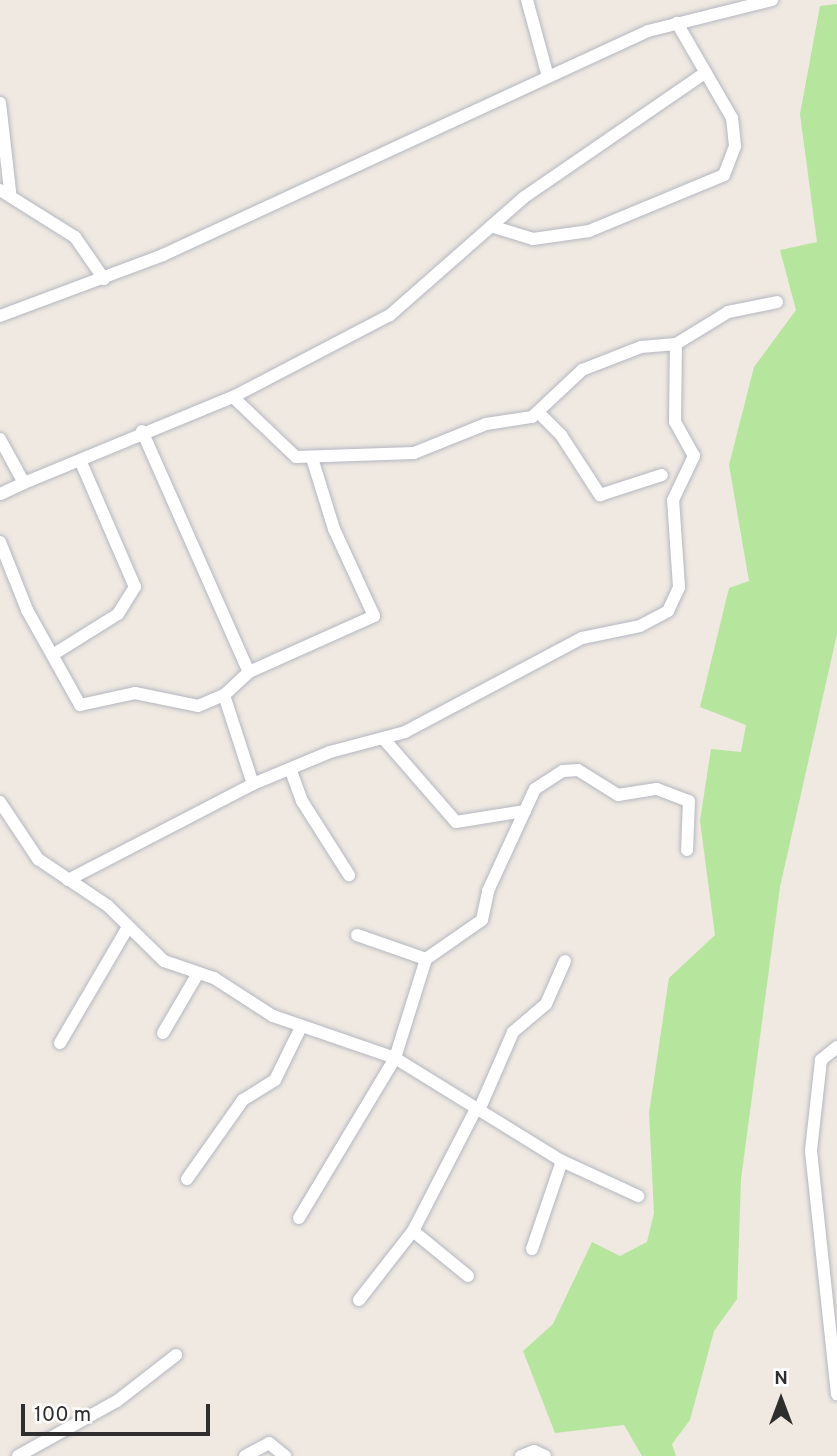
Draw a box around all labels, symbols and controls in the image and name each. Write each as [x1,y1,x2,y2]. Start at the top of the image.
north arrow [746,1365,816,1435]
text: N [774,1367,788,1391]
scale bar [24,1390,214,1434]
text: 100 m [34,1402,91,1429]

